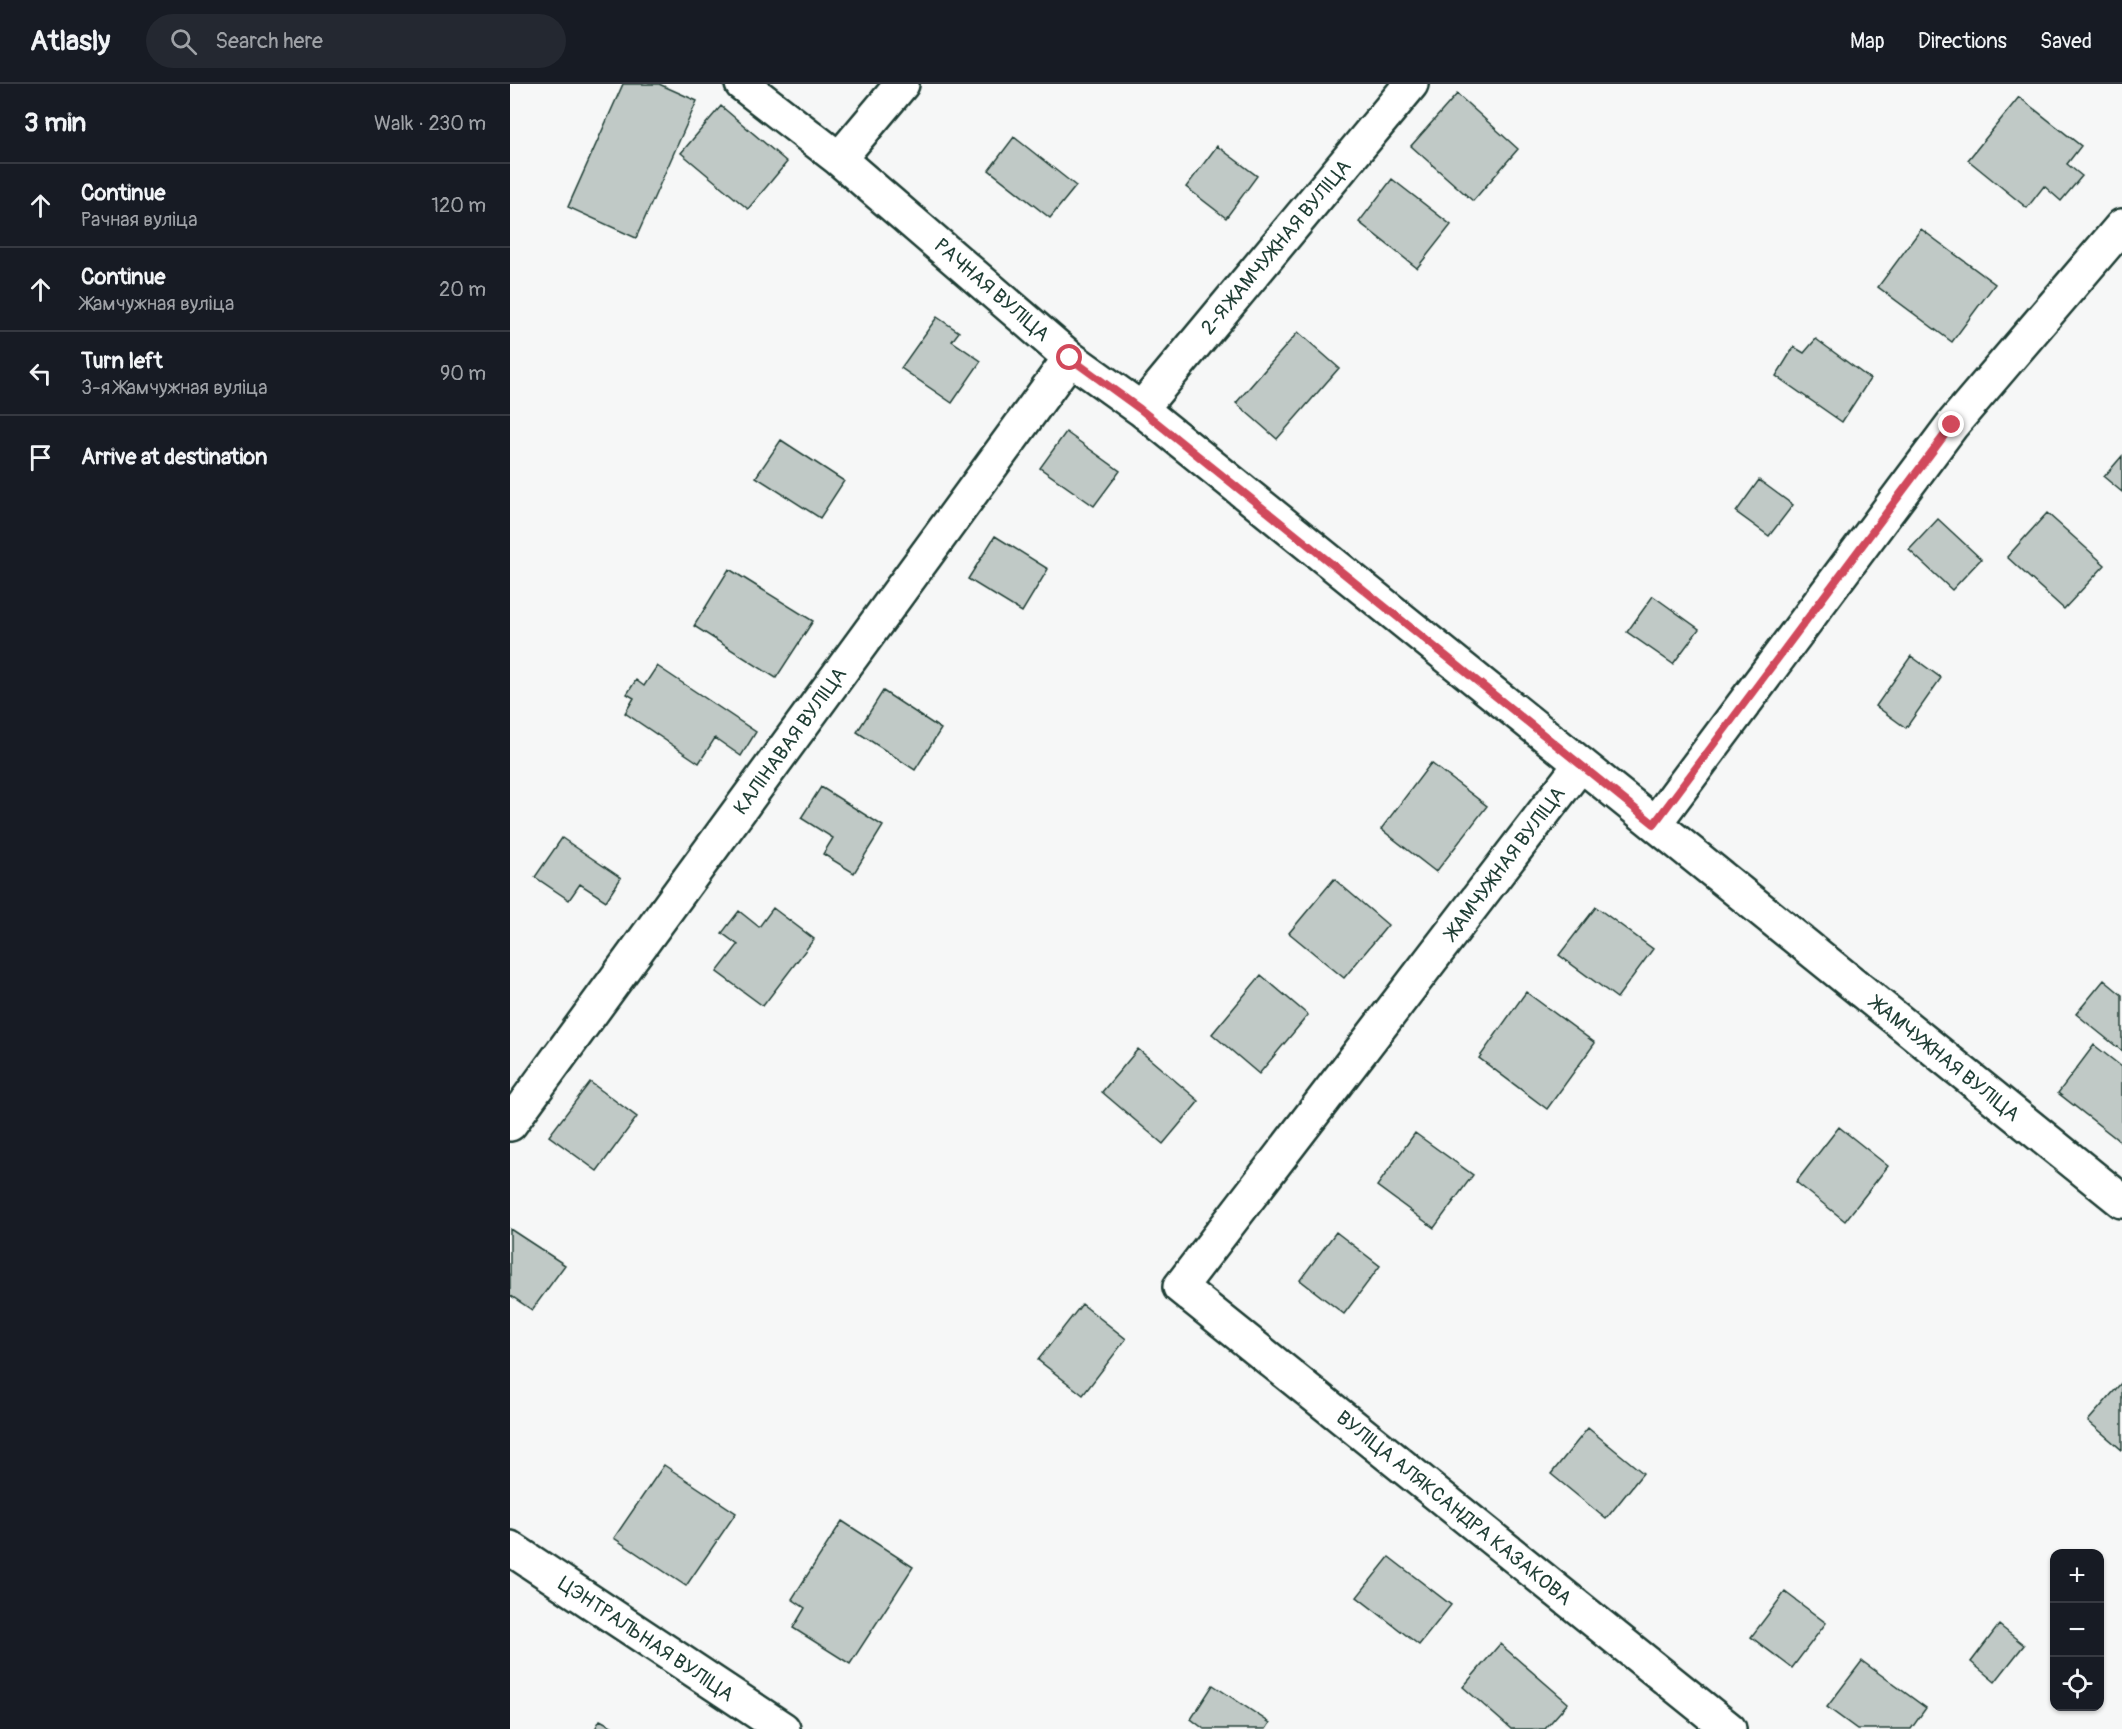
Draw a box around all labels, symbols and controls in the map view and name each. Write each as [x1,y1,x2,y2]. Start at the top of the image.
search box [146,14,566,68]
text: Atlasly [30,24,110,59]
icon: search [167,25,200,58]
text: Search here [215,27,323,55]
text: Map [1850,28,1885,55]
text: Directions [1918,28,2007,55]
text: Saved [2040,28,2092,55]
text: 3 min [24,107,86,139]
text: Walk · 230 m [374,111,486,136]
street label: 2-Я ЖАМЧУЖНАЯ ВУЛІЦА [1195,154,1357,340]
text: Continue [81,179,165,207]
icon: ahead [24,189,57,222]
text: 120 m [431,193,486,218]
text: Рачная вуліца [81,207,198,232]
street label: РАЧНАЯ ВУЛІЦА [929,233,1055,347]
text: Continue [81,263,165,291]
icon: ahead [24,273,57,306]
text: 20 m [439,277,486,302]
text: Жамчужная вуліца [81,291,234,316]
route start [1056,344,1082,370]
text: Turn left [81,347,163,375]
icon: left [24,357,57,390]
text: 90 m [440,361,486,386]
text: 3-я Жамчужная вуліца [81,375,268,400]
route end [1938,411,1964,437]
icon: arrive [24,441,57,474]
text: Arrive at destination [81,443,267,471]
street label: КАЛІНАВАЯ ВУЛІЦА [728,662,852,820]
street label: ЖАМЧУЖНАЯ ВУЛІЦА [1438,782,1571,947]
street label: ЖАМЧУЖНАЯ ВУЛІЦА [1863,989,2025,1127]
street label: ВУЛІЦА АЛЯКСАНДРА КАЗАКОВА [1331,1405,1577,1611]
map controls [2050,1549,2104,1711]
button: + [2050,1549,2104,1603]
street label: ЦЭНТРАЛЬНАЯ ВУЛІЦА [553,1571,739,1707]
button: − [2050,1603,2104,1657]
button: locate [2050,1657,2104,1711]

